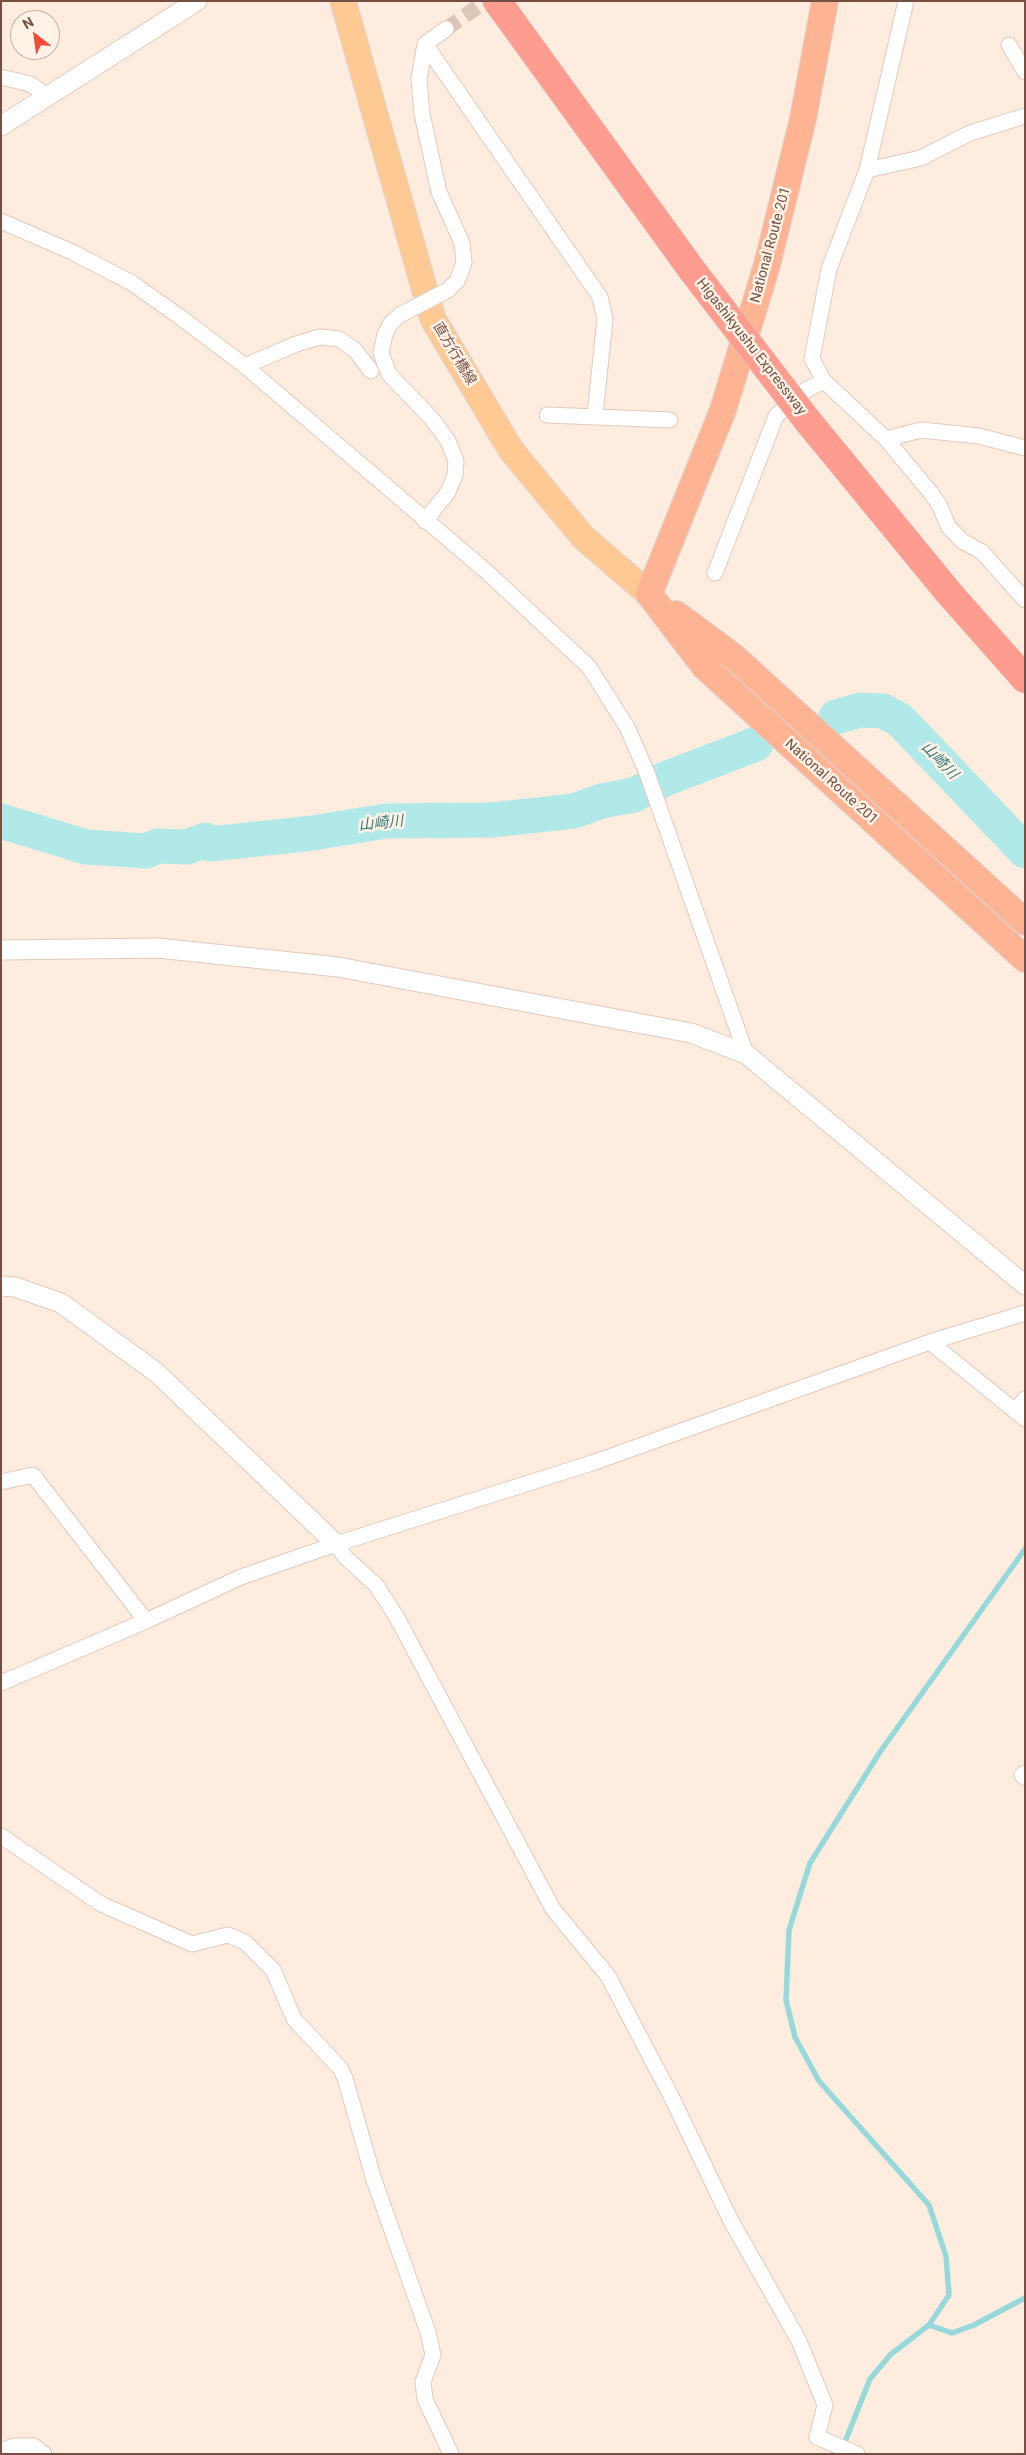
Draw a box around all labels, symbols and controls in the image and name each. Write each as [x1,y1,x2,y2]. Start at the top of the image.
north arrow [10,10,60,60]
text: N [20,13,36,32]
street label: National Route 201 [747,185,795,305]
street label: Higashikyushu Expressway [692,275,810,419]
street label: 直方行橋線 [429,320,479,388]
street label: National Route 201 [781,736,881,828]
water label: 山崎川 [917,739,961,783]
water label: 山崎川 [358,813,404,835]

